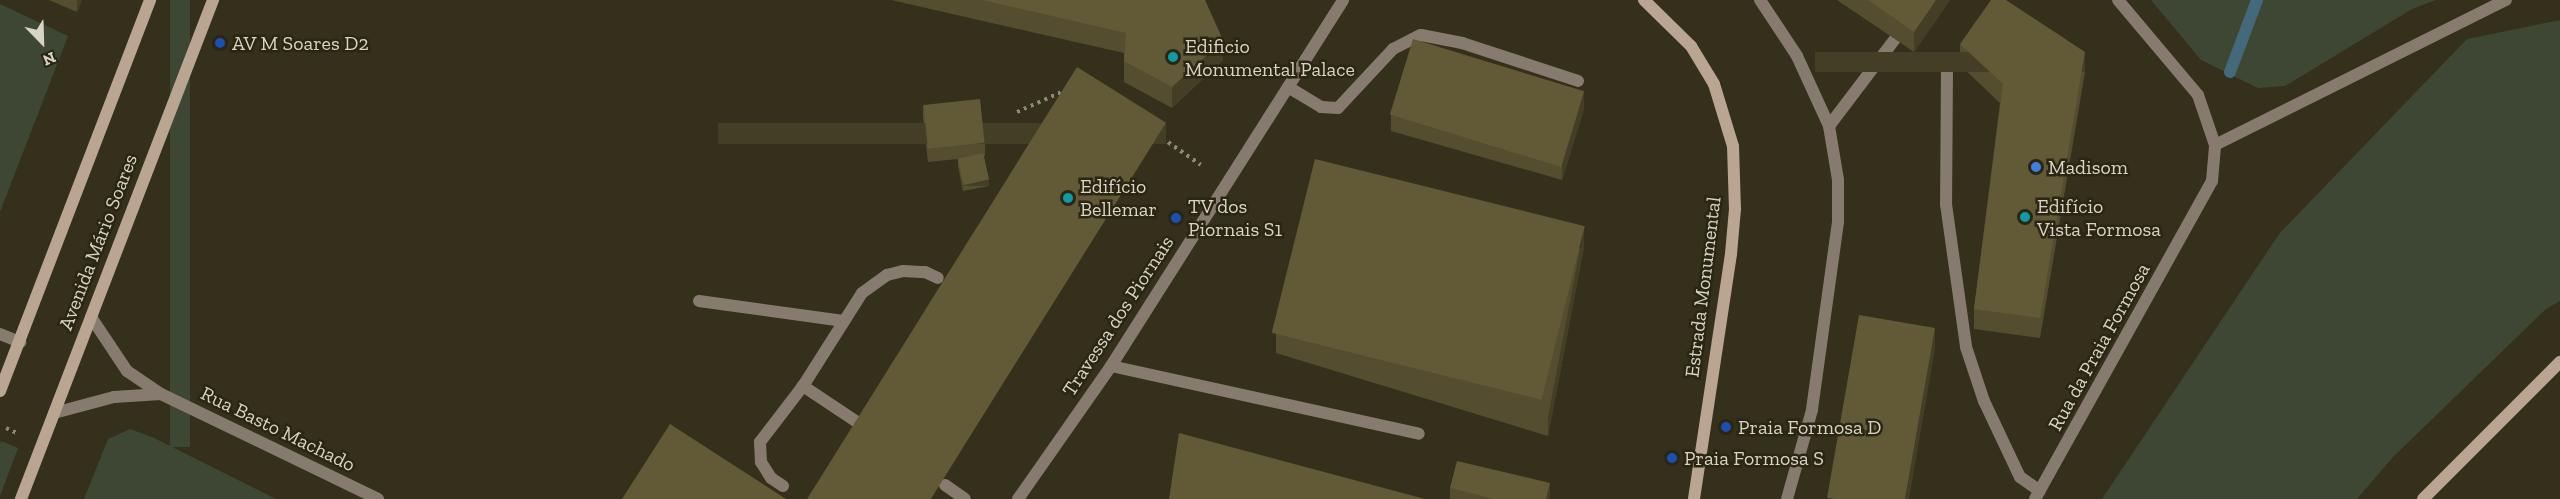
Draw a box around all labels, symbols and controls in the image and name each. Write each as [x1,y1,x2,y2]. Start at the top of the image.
north arrow [12,12,72,72]
place label: AV M Soares D2 [232,31,369,55]
place label: Edificio Monumental Palace [1185,34,1355,81]
marker: AV M Soares D2 [213,36,227,50]
text: N [40,48,59,70]
marker: Edificio Monumental Palace [1166,50,1180,64]
street label: Avenida Mário Soares [53,151,143,333]
place label: Madisom [2048,155,2128,179]
marker: Madisom [2029,160,2043,174]
place label: Edifício Bellemar [1080,174,1157,221]
marker: Edifício Bellemar [1061,191,1075,205]
place label: Edifício Vista Formosa [2037,194,2161,241]
place label: TV dos Piornais S1 [1188,195,1282,242]
street label: Estrada Monumental [1680,195,1726,379]
marker: Edifício Vista Formosa [2018,210,2032,224]
marker: TV dos Piornais S1 [1169,211,1183,225]
street label: Travessa dos Piornais [1057,231,1179,401]
street label: Rua da Praia Formosa [2043,259,2155,435]
street label: Rua Basto Machado [197,381,359,477]
place label: Praia Formosa D [1738,415,1881,439]
marker: Praia Formosa D [1719,420,1733,434]
place label: Praia Formosa S [1684,446,1824,470]
marker: Praia Formosa S [1665,451,1679,465]

